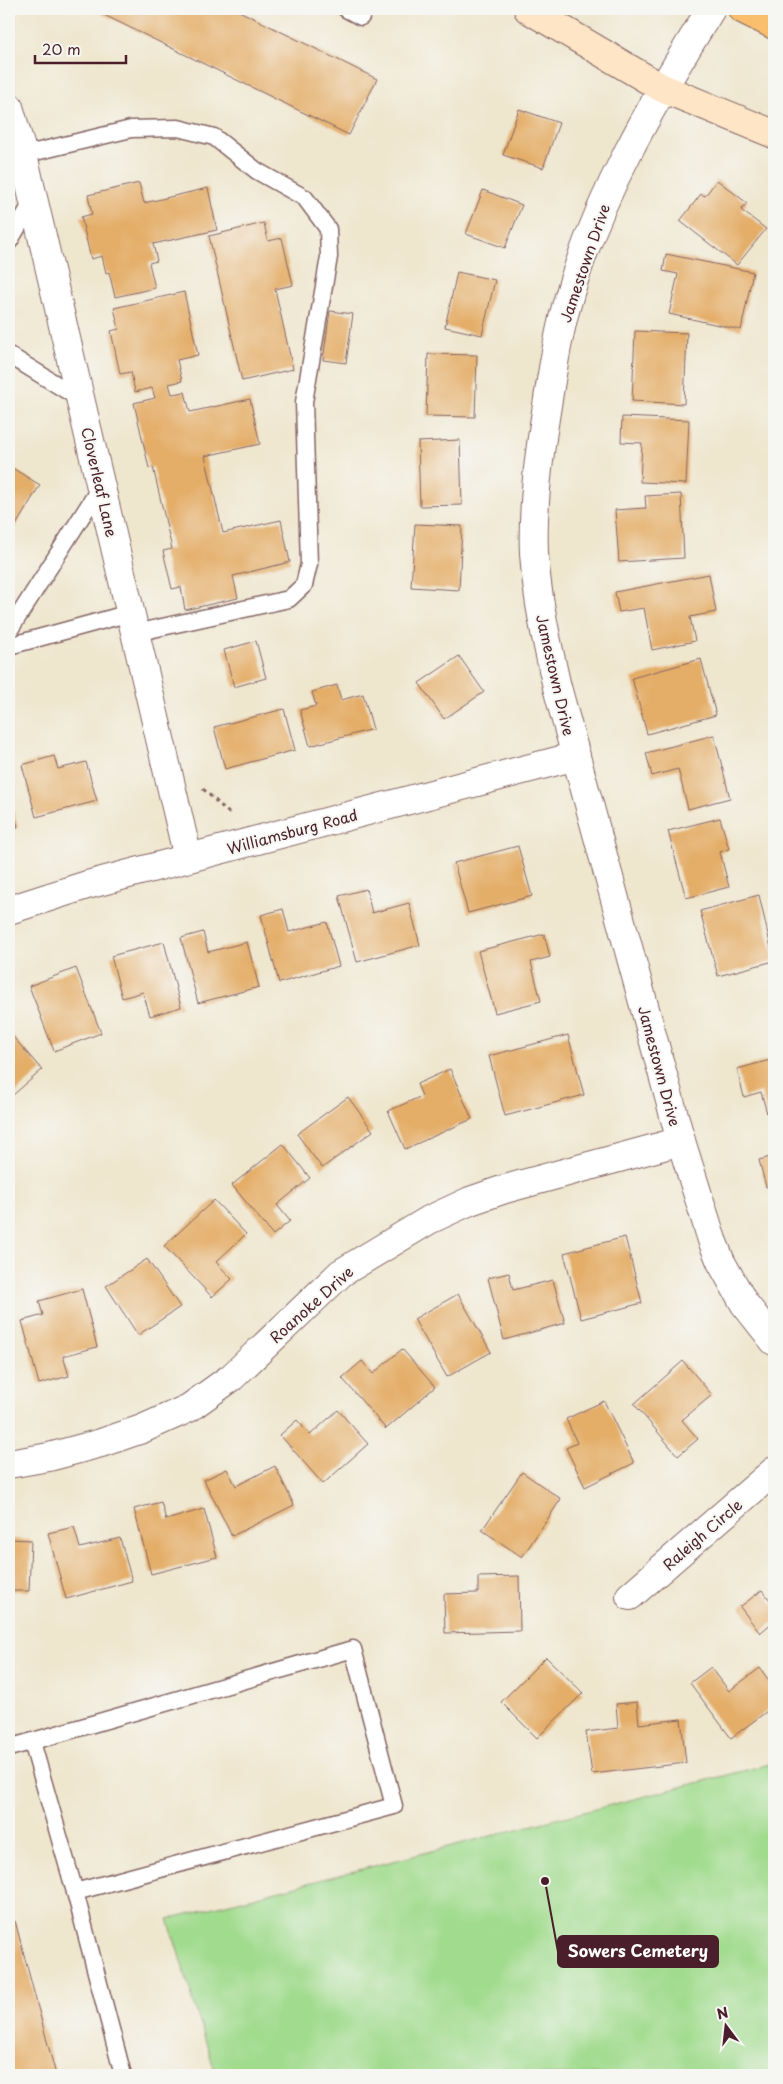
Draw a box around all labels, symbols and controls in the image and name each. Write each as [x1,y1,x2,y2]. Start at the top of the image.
scale bar [35,32,126,64]
text: 20 m [42,37,81,60]
street label: Jamestown Drive [553,201,615,325]
street label: Cloverleaf Lane [76,425,124,539]
street label: Jamestown Drive [531,612,581,738]
street label: Williamsburg Road [224,802,360,860]
street label: Jamestown Drive [633,1003,687,1129]
street label: Roanoke Drive [264,1260,358,1348]
street label: Raleigh Circle [657,1493,747,1575]
callout: Sowers Cemetery [558,1936,718,1967]
text: Sowers Cemetery [568,1938,708,1962]
text: N [714,2001,731,2025]
north arrow [700,2002,750,2052]

